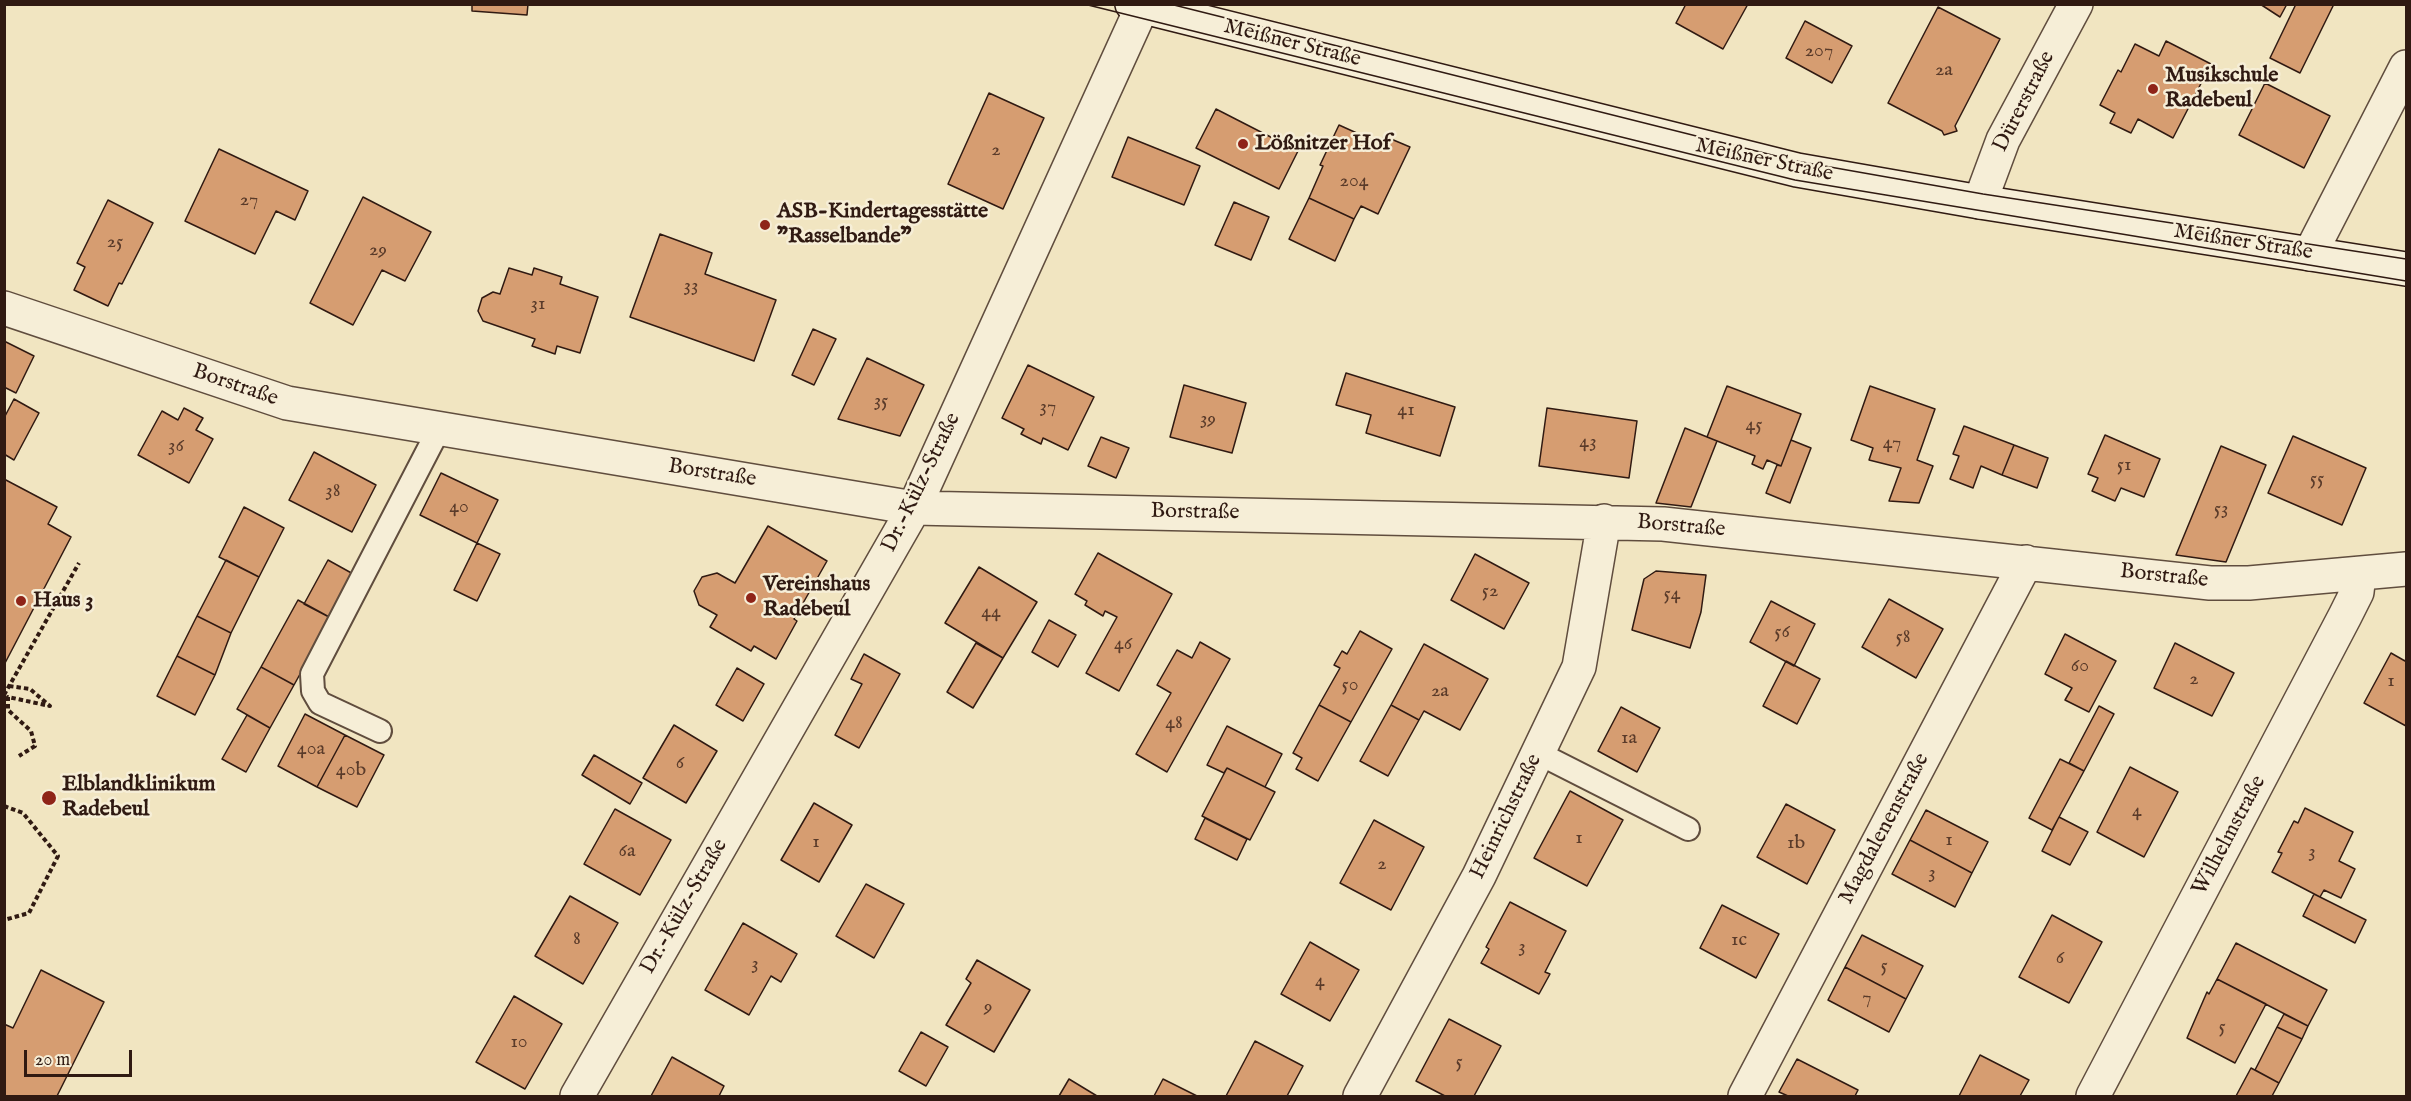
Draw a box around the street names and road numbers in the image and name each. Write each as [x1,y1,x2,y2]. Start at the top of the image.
street label: Meißner Straße [1221,14,1363,74]
street label: Dürerstraße [1988,47,2062,157]
street label: Meißner Straße [1693,133,1835,189]
street label: Meißner Straße [2172,219,2314,267]
street label: Borstraße [189,359,281,413]
street label: Dr.-Külz-Straße [877,409,967,557]
street label: Borstraße [666,454,758,494]
street label: Borstraße [1150,499,1240,527]
street label: Borstraße [1636,510,1726,544]
street label: Borstraße [2118,559,2210,595]
street label: Magdalenenstraße [1834,749,1936,909]
street label: Heinrichstraße [1465,750,1549,884]
street label: Wilhelmstraße [2187,772,2273,900]
street label: Dr.-Külz-Straße [636,835,734,979]

